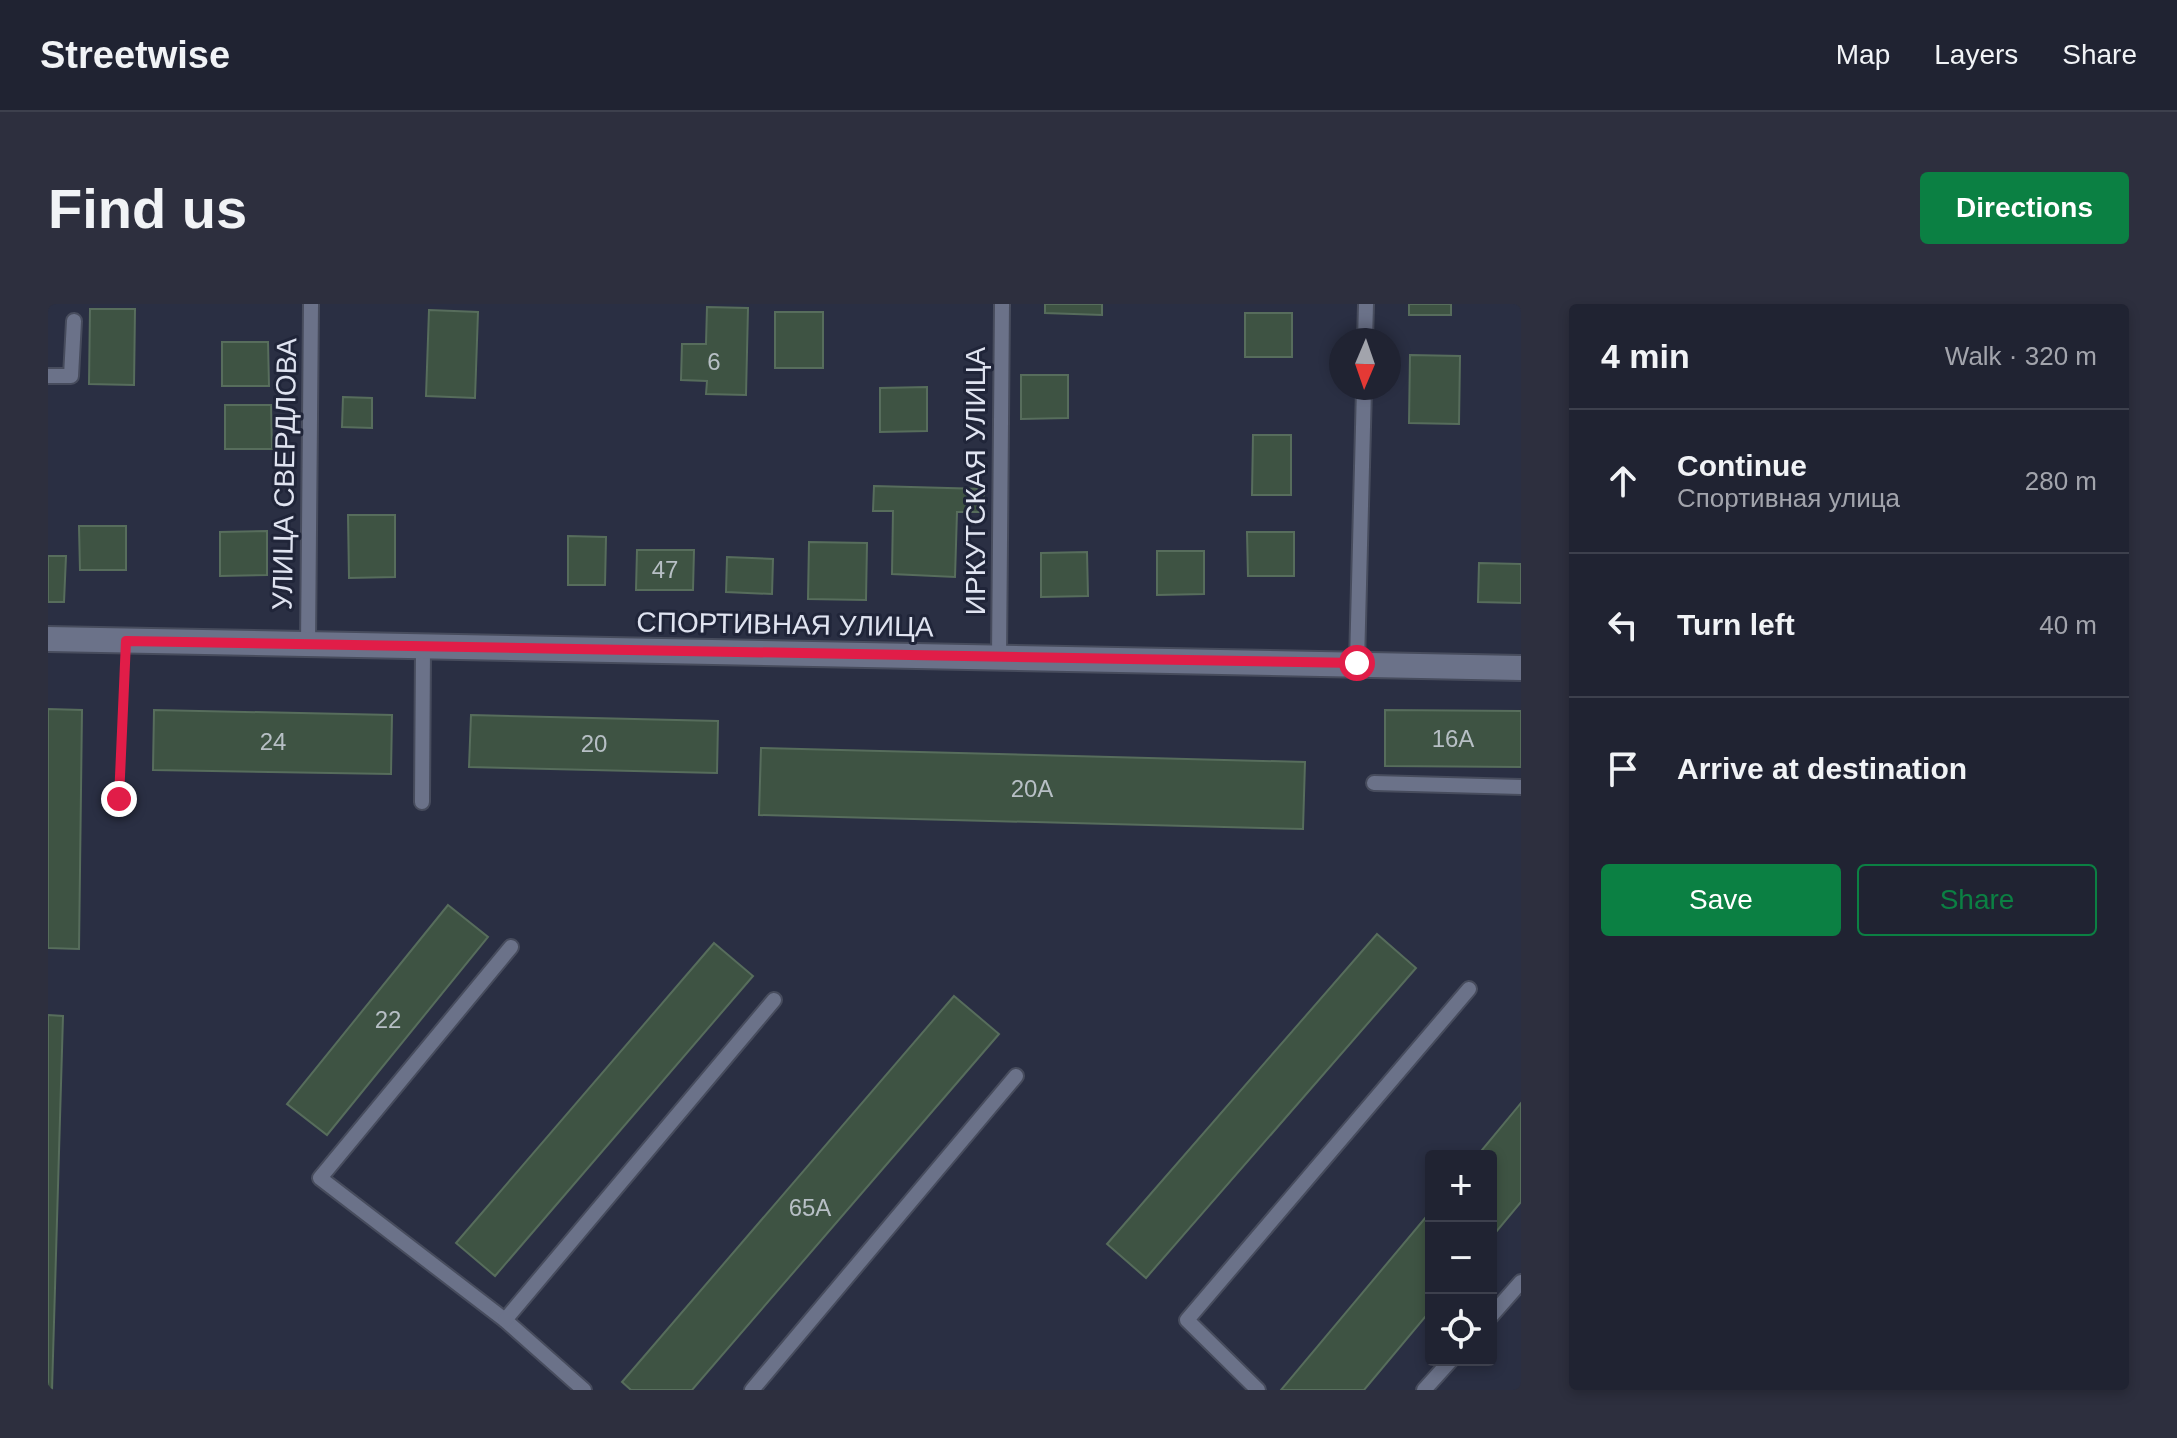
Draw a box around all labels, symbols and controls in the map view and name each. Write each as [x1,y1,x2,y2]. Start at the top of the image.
text: Streetwise [40,34,230,76]
text: Map [1836,39,1890,70]
text: Layers [1934,39,2018,70]
text: Share [2062,39,2137,70]
button: Directions [1920,172,2129,244]
text: Find us [48,177,247,240]
north arrow [1329,328,1401,400]
street label: УЛИЦА СВЕРДЛОВА [267,337,302,610]
text: 4 min [1601,337,1690,375]
text: Walk · 320 m [1945,341,2097,371]
street label: ИРКУТСКАЯ УЛИЦА [960,347,991,615]
house number: 6 [707,348,721,375]
text: Continue [1677,449,1807,482]
icon: ahead [1601,459,1645,503]
text: 280 m [2025,466,2097,496]
text: Спортивная улица [1677,483,1900,513]
house number: 47 [652,556,678,583]
icon: left [1601,603,1645,647]
street label: СПОРТИВНАЯ УЛИЦА [636,606,934,643]
text: Turn left [1677,608,1795,641]
text: 40 m [2039,610,2097,640]
route start [1339,645,1375,681]
house number: 16А [1432,725,1474,752]
house number: 24 [260,728,286,755]
house number: 20 [581,730,607,757]
icon: arrive [1601,747,1645,791]
text: Arrive at destination [1677,752,1967,785]
house number: 20А [1011,775,1053,802]
route end [101,781,137,817]
button: Save [1601,864,1841,936]
button: Share [1857,864,2097,936]
house number: 22 [375,1006,401,1033]
map controls [1425,1150,1497,1366]
button: + [1425,1150,1497,1222]
house number: 65А [789,1194,831,1221]
button: − [1425,1222,1497,1294]
button: locate [1425,1294,1497,1366]

